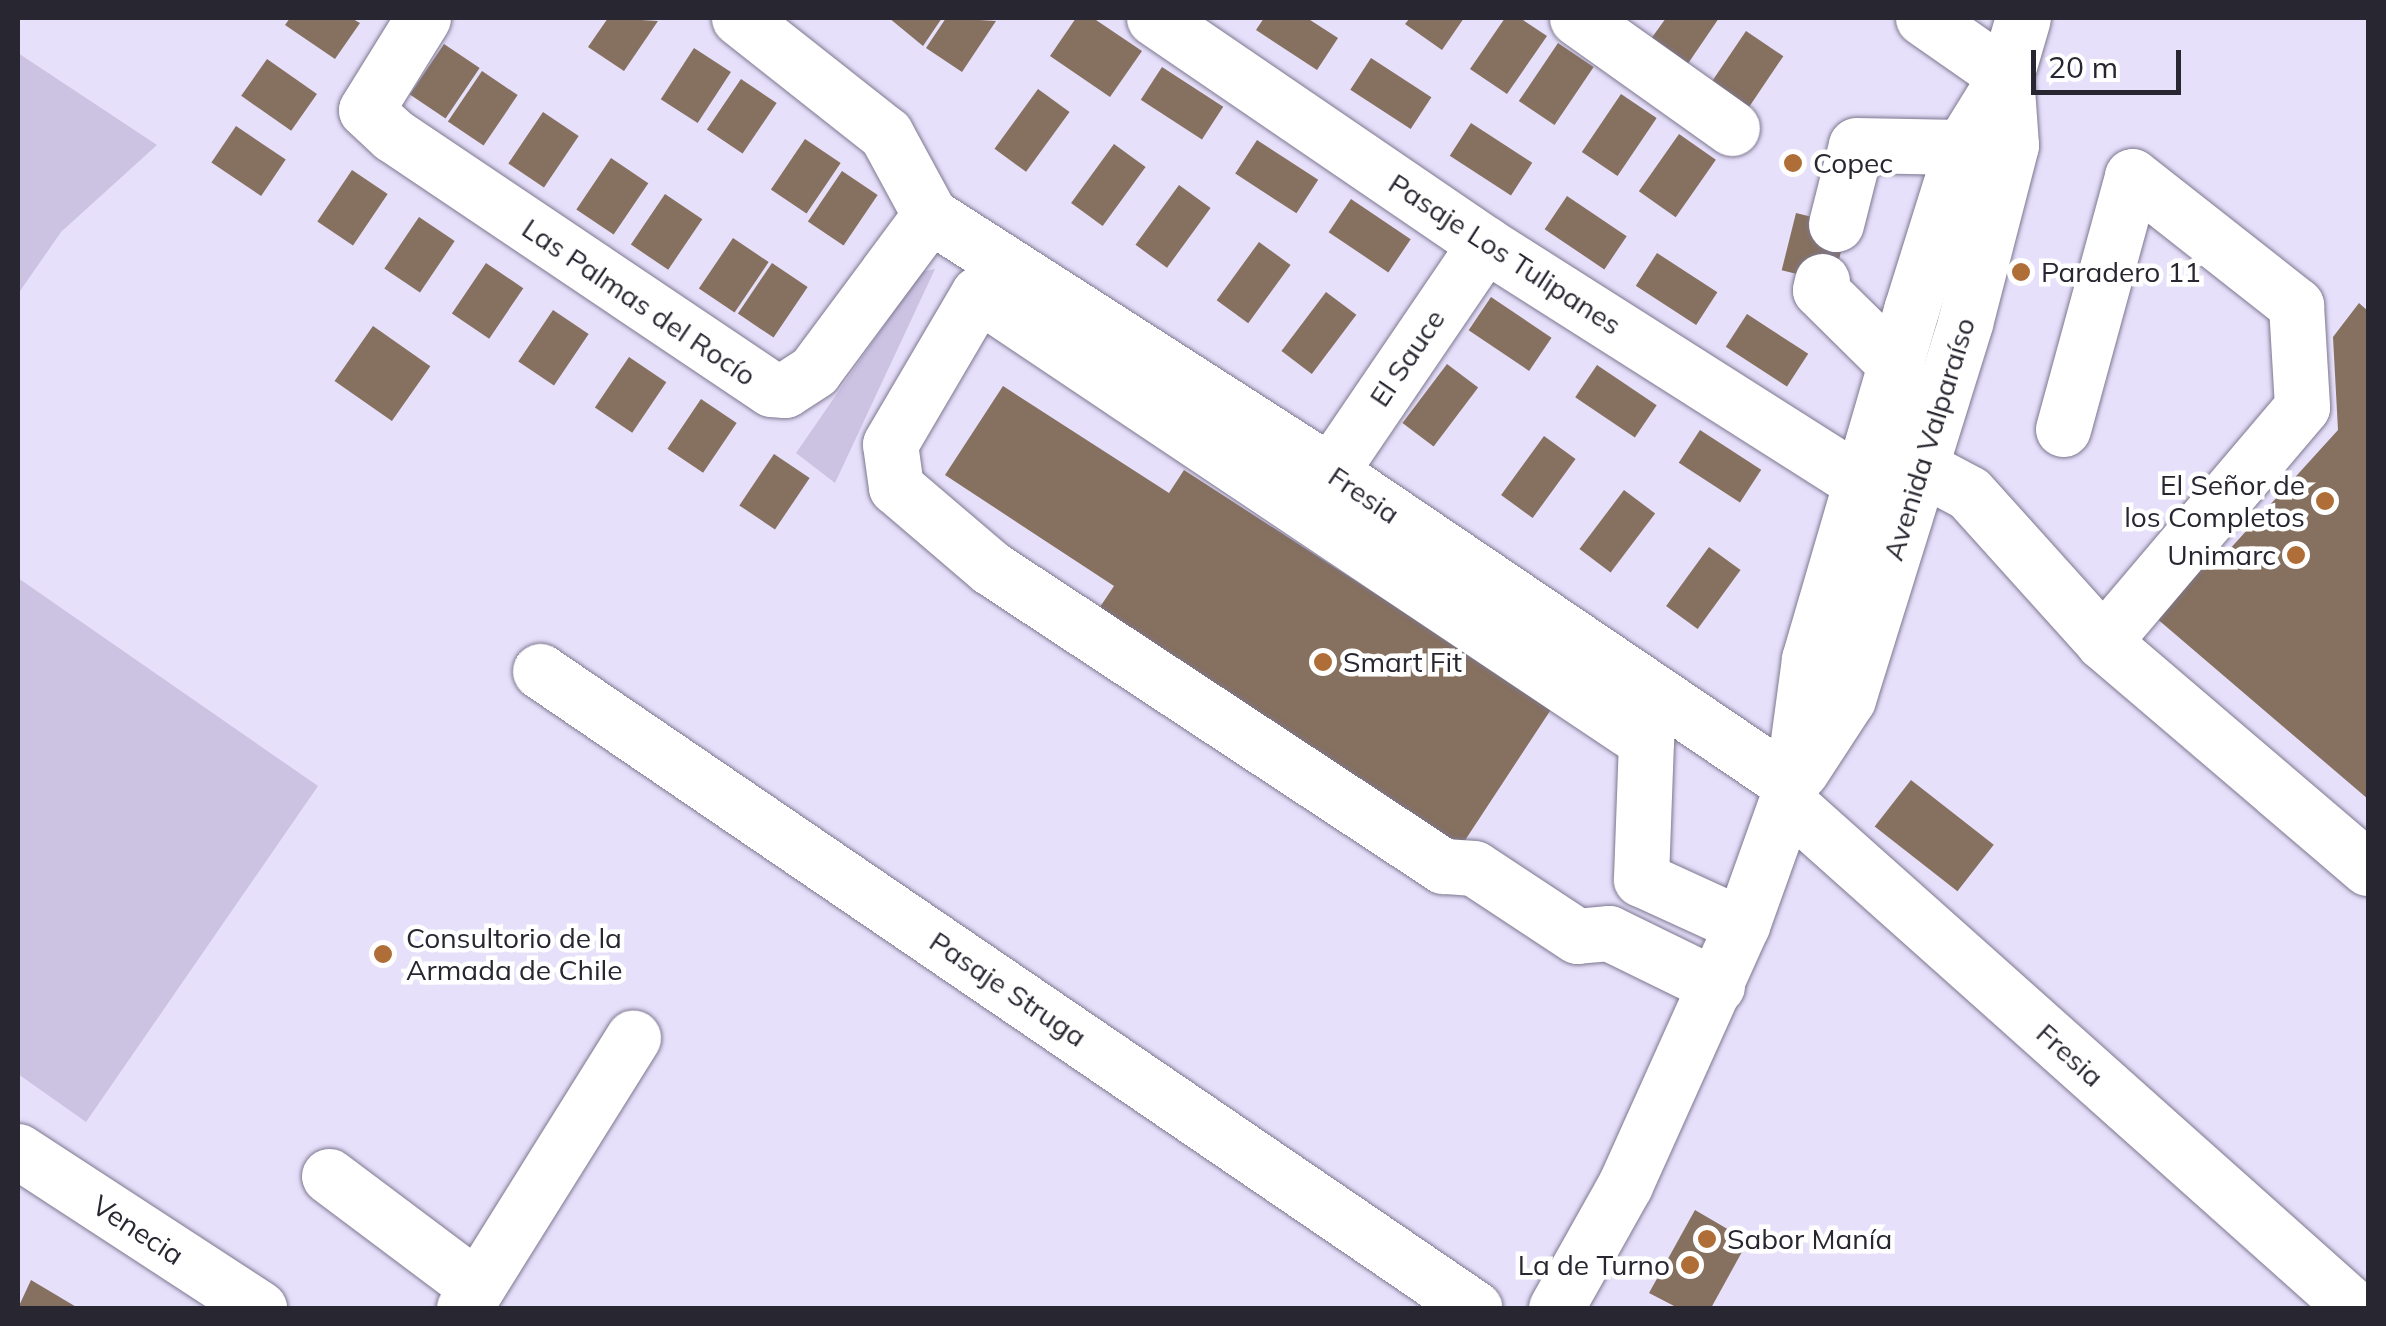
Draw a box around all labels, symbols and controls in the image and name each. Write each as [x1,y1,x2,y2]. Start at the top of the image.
scale bar [2036,30,2186,92]
text: 20 m [2048,48,2118,86]
place label: Copec [1813,146,1893,180]
marker: Copec [1782,152,1804,174]
street label: Pasaje Los Tulipanes [1383,166,1627,342]
street label: Las Palmas del Rocío [516,211,762,393]
place label: Paradero 11 [2041,255,2201,289]
marker: Paradero 11 [2010,261,2032,283]
street label: El Sauce [1362,303,1452,413]
street label: Avenida Valparaíso [1876,314,1982,564]
street label: Fresia [1322,459,1406,531]
place label: El Señor de los Completos [2124,468,2305,534]
marker: El Señor de los Completos [2314,490,2336,512]
place label: Unimarc [2167,538,2276,572]
marker: Unimarc [2285,544,2307,566]
place label: Smart Fit [1343,645,1462,679]
marker: Smart Fit [1312,651,1334,673]
place label: Consultorio de la Armada de Chile [406,921,622,987]
street label: Pasaje Struga [923,924,1093,1054]
marker: Consultorio de la Armada de Chile [370,941,396,967]
street label: Fresia [2030,1016,2110,1094]
street label: Venecia [86,1188,190,1272]
place label: Sabor Manía [1727,1222,1892,1256]
marker: Sabor Manía [1696,1228,1718,1250]
place label: La de Turno [1518,1248,1670,1282]
marker: La de Turno [1679,1254,1701,1276]

